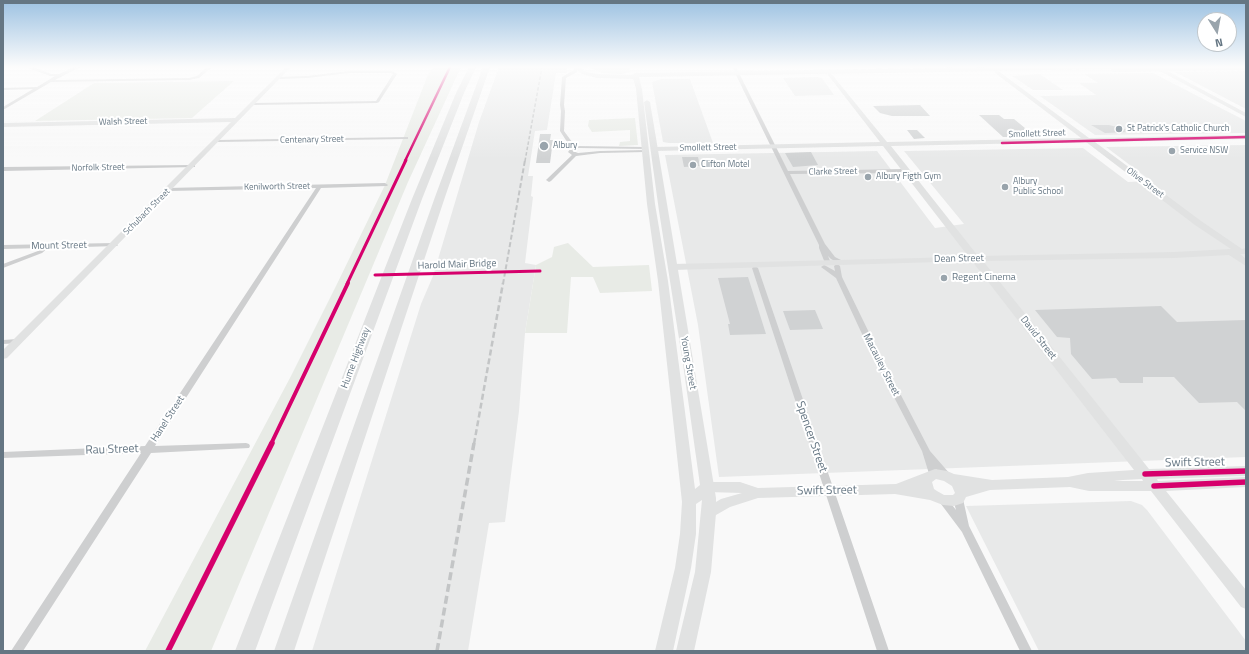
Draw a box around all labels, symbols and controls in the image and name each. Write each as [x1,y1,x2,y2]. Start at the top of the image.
north arrow [1197,12,1237,52]
text: N [1214,34,1224,51]
street label: Walsh Street [99,116,147,128]
marker: St Patrick's Catholic Church [1114,124,1124,134]
place label: St Patrick's Catholic Church [1127,124,1230,134]
street label: Smollett Street [1008,128,1066,140]
street label: Centenary Street [280,134,344,146]
marker: Albury [538,140,550,152]
place label: Albury [553,141,577,151]
street label: Smollett Street [679,142,737,154]
marker: Service NSW [1167,146,1177,156]
place label: Service NSW [1180,146,1228,156]
marker: Clifton Motel [688,160,698,170]
place label: Clifton Motel [701,160,750,170]
street label: Norfolk Street [71,162,125,174]
street label: Olive Street [1124,165,1166,201]
street label: Clarke Street [809,166,857,178]
marker: Albury Figth Gym [863,172,873,182]
place label: Albury Figth Gym [876,172,941,182]
place label: Albury Public School [1013,177,1063,198]
street label: Kenilworth Street [244,181,310,193]
marker: Albury Public School [1000,182,1010,192]
street label: Schubach Street [121,186,173,238]
street label: Mount Street [31,240,87,252]
street label: Dean Street [934,253,984,265]
street label: Harold Mair Bridge [417,258,497,272]
place label: Regent Cinema [952,272,1016,284]
marker: Regent Cinema [939,273,949,283]
street label: David Street [1017,314,1059,362]
street label: Hume Highway [339,326,373,390]
street label: Macauley Street [860,332,902,398]
street label: Young Street [677,335,699,391]
street label: Hanel Street [149,394,187,444]
street label: Spencer Street [792,400,830,474]
street label: Rau Street [85,442,139,458]
street label: Swift Street [1165,455,1225,471]
street label: Swift Street [797,483,857,499]

